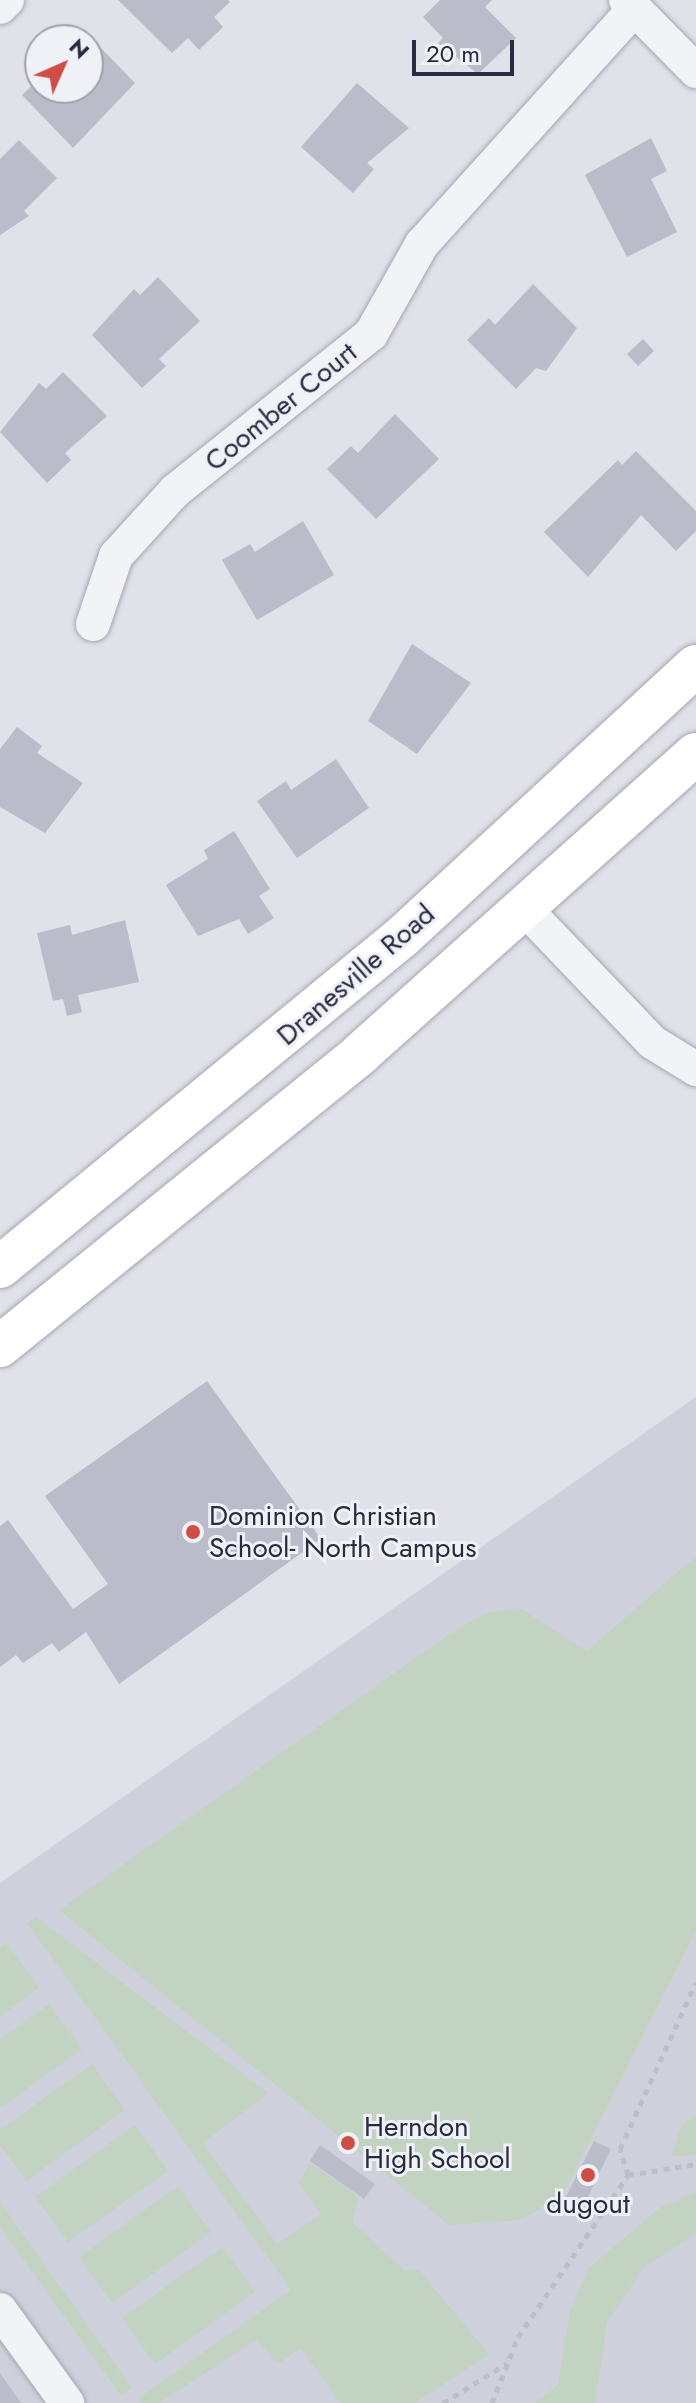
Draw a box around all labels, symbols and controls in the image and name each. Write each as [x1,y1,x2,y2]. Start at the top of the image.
north arrow [24,24,104,104]
scale bar [416,24,518,74]
text: N [62,31,97,66]
text: 20 m [426,36,480,71]
street label: Coomber Court [198,336,364,478]
street label: Dranesville Road [270,897,442,1053]
place label: Dominion Christian School- North Campus [209,1499,477,1565]
marker: Dominion Christian School- North Campus [184,1523,202,1541]
place label: Herndon High School [364,2110,511,2176]
marker: Herndon High School [339,2134,357,2152]
marker: dugout [579,2166,597,2184]
place label: dugout [546,2187,630,2221]

